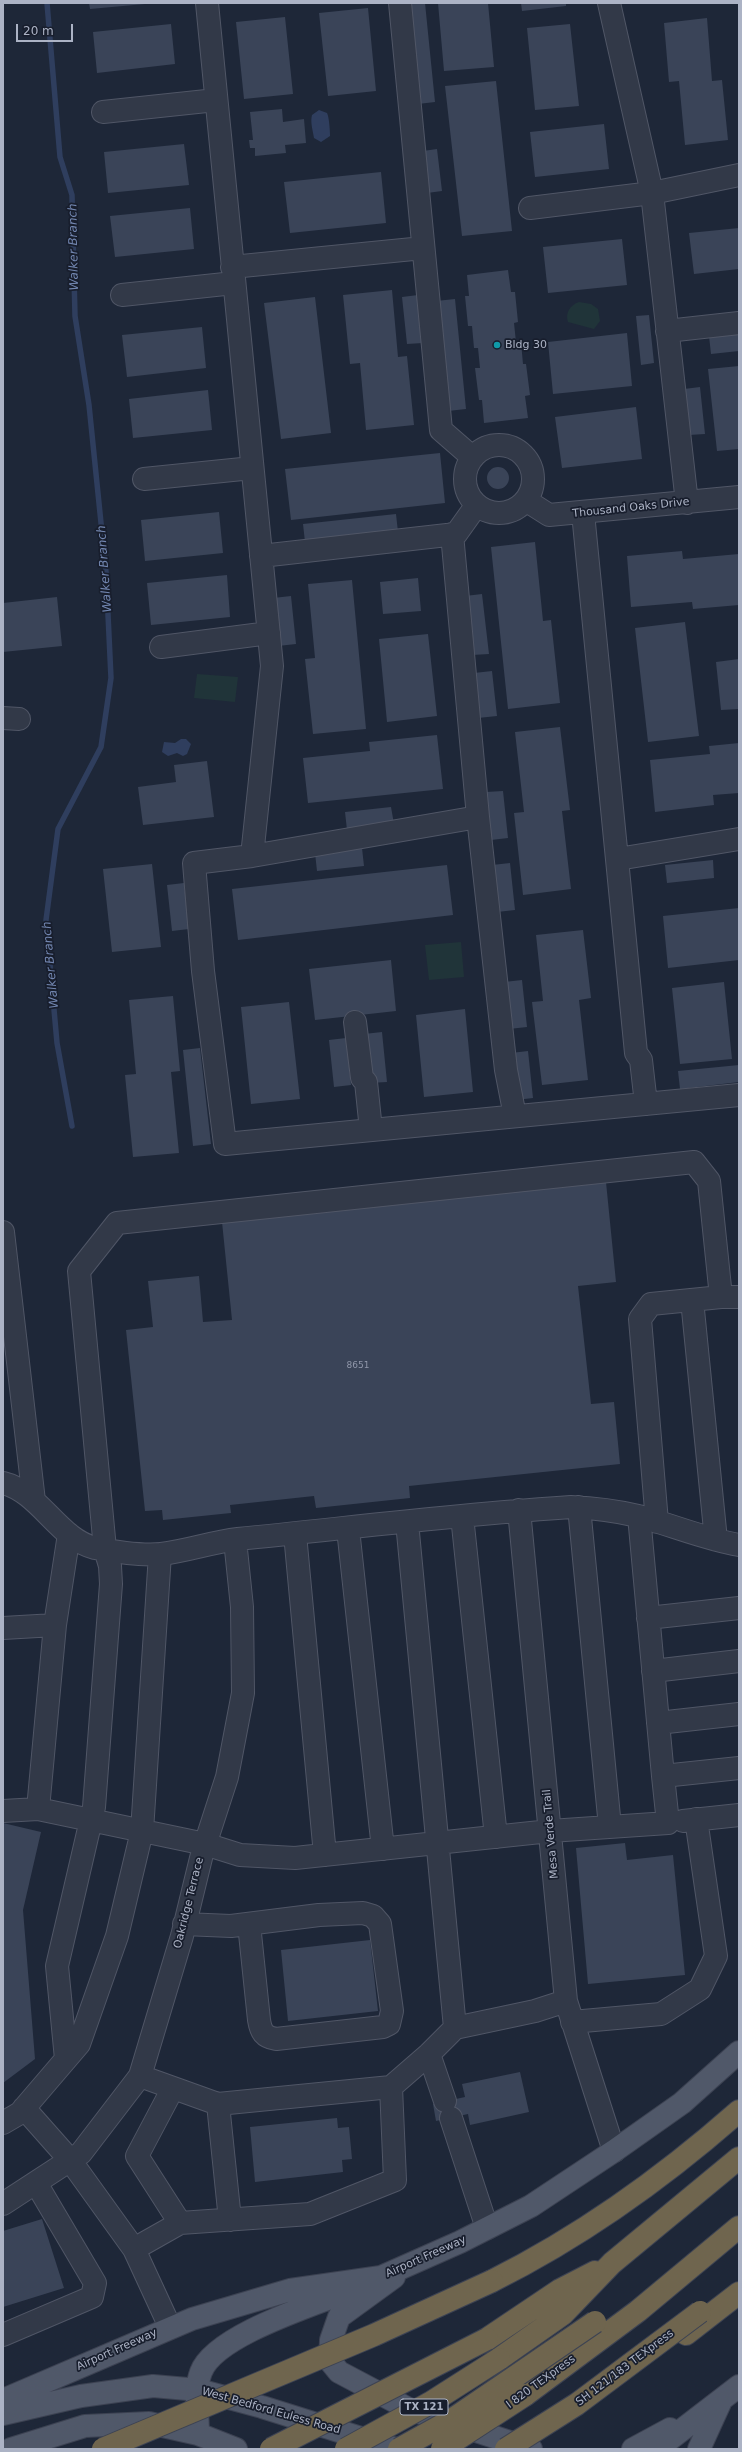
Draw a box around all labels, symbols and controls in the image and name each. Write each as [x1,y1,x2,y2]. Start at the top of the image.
scale bar [18,16,75,42]
text: 20 m [23,24,54,38]
water label: Walker Branch [66,203,82,291]
place label: Bldg 30 [505,338,547,352]
marker: Bldg 30 [492,340,502,350]
street label: Thousand Oaks Drive [572,495,690,521]
water label: Walker Branch [95,525,115,613]
water label: Walker Branch [40,921,62,1009]
house number: 8651 [347,1361,369,1371]
street label: Mesa Verde Trail [541,1789,561,1879]
street label: Oakridge Terrace [171,1856,207,1950]
street label: Airport Freeway [384,2233,468,2281]
street label: Airport Freeway [75,2326,159,2374]
street label: SH 121/183 TEXpress [574,2327,676,2409]
street label: I 820 TEXpress [504,2353,578,2411]
street label: West Bedford Euless Road [200,2385,342,2437]
road number: TX 121 [400,2399,448,2415]

